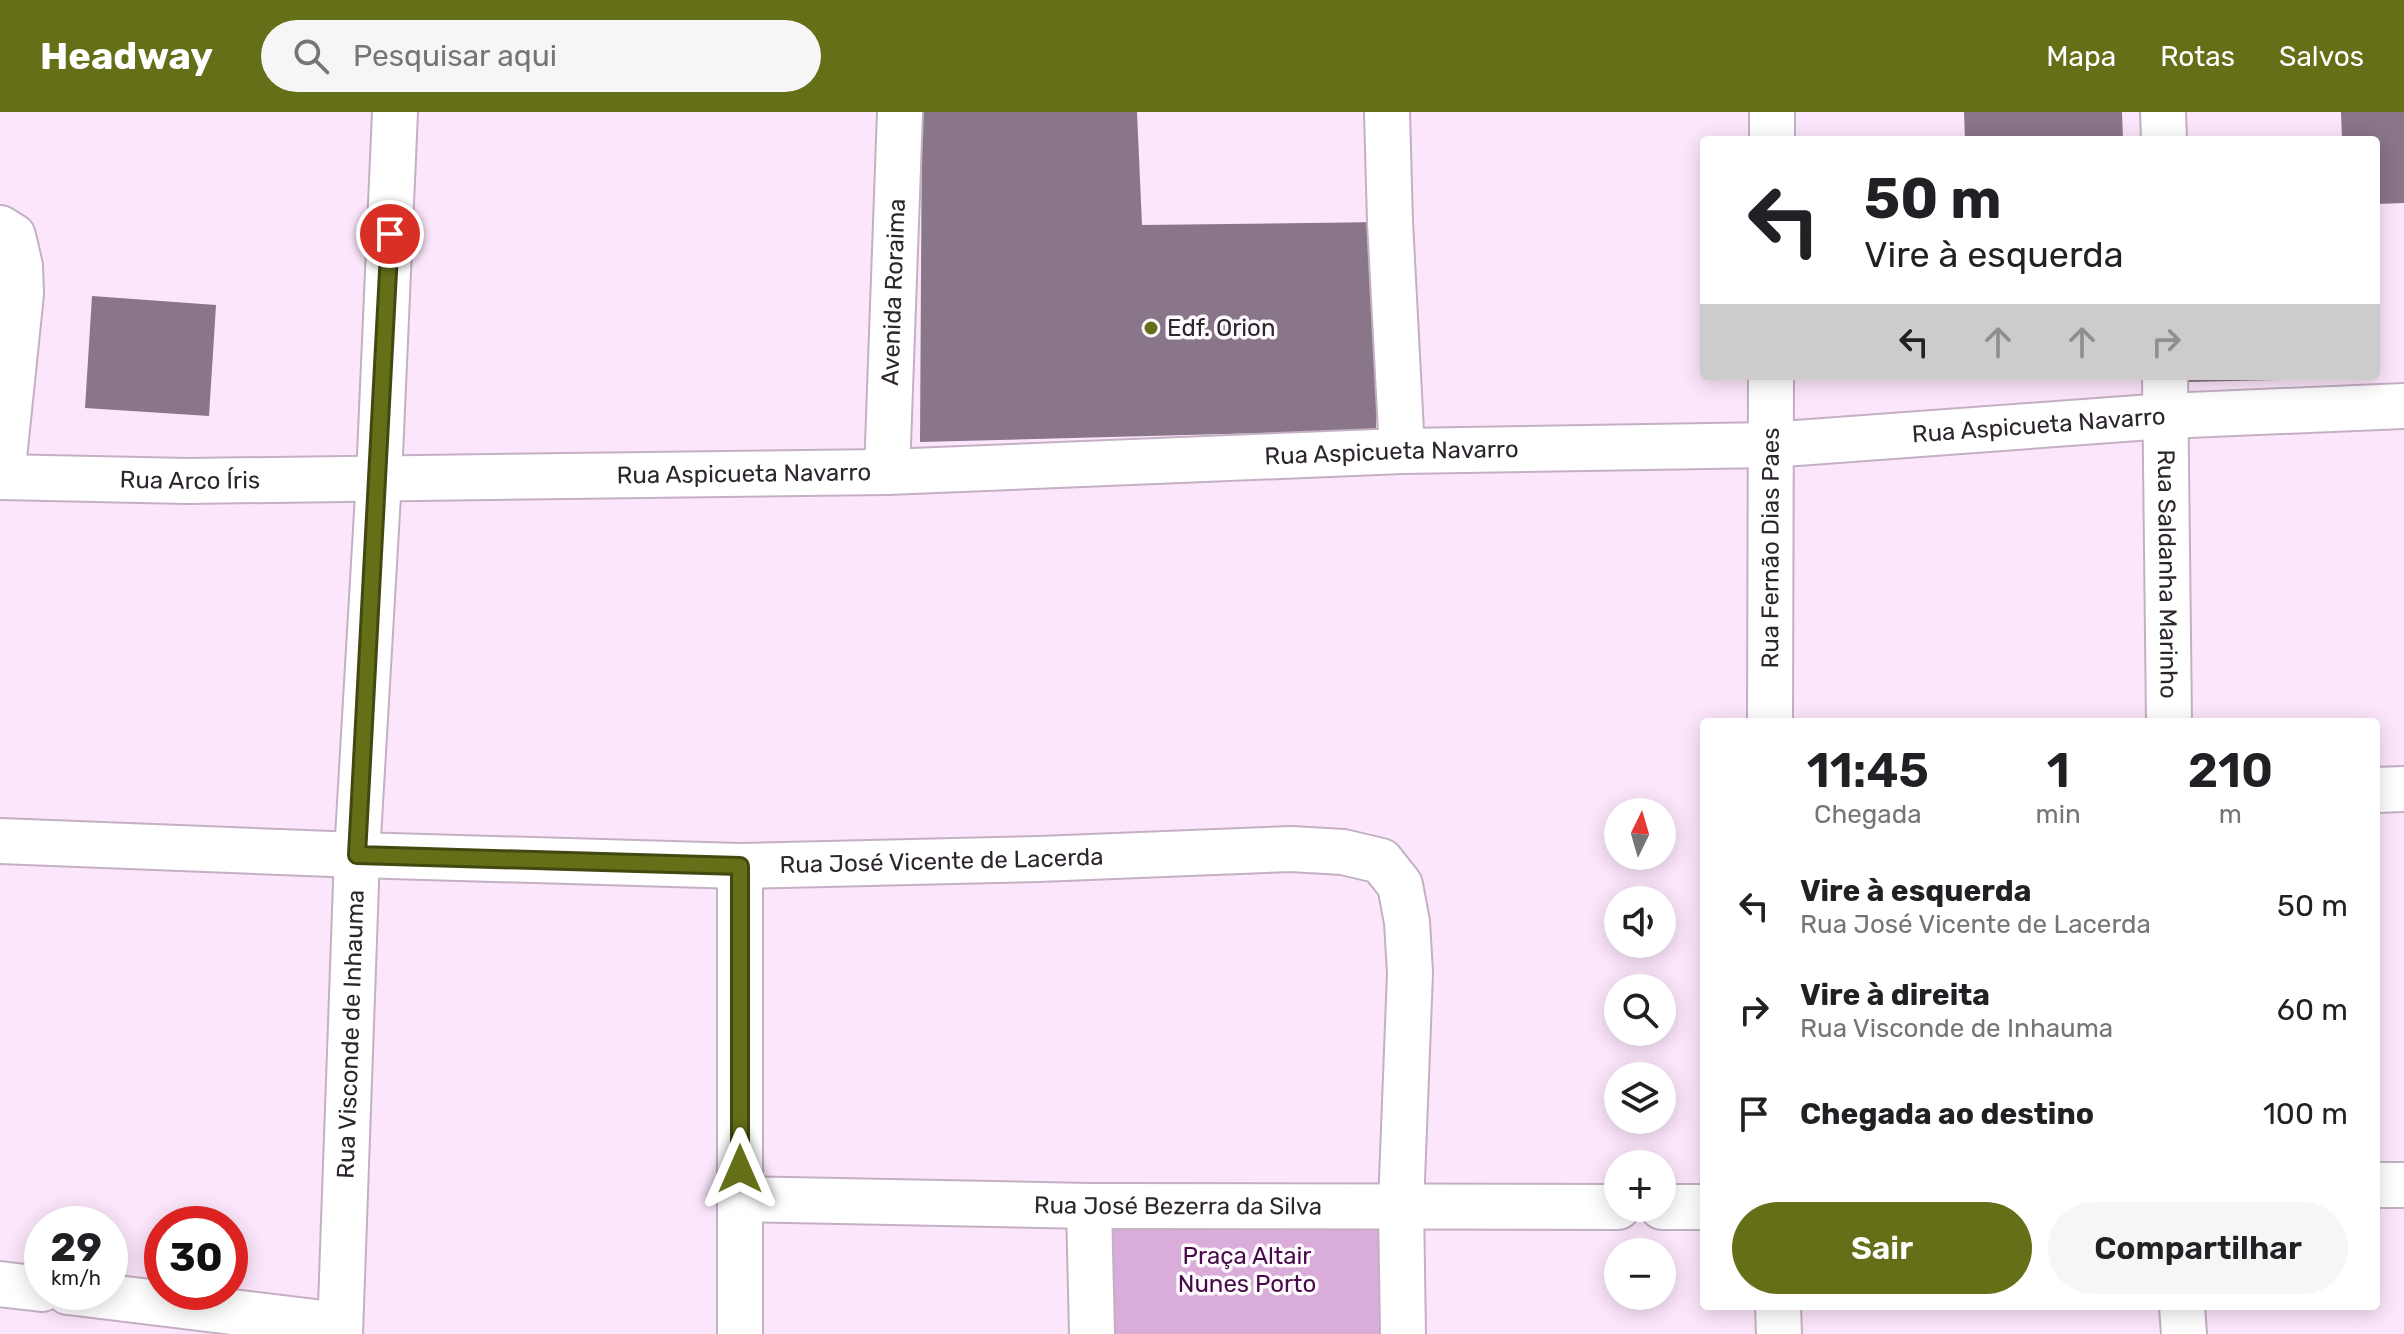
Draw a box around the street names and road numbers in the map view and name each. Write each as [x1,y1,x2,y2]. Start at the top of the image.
street label: Avenida Roraima [876,198,911,386]
street label: Rua Aspicueta Navarro [1911,402,2167,449]
street label: Rua Fernão Dias Paes [1756,427,1785,669]
street label: Rua Aspicueta Navarro [1264,435,1519,471]
street label: Rua Saldanha Marinho [2152,449,2183,699]
street label: Rua Aspicueta Navarro [617,458,871,489]
street label: Rua Arco Íris [120,466,260,495]
street label: Rua José Vicente de Lacerda [779,842,1104,879]
street label: Rua Visconde de Inhauma [332,889,370,1179]
street label: Rua José Bezerra da Silva [1034,1191,1322,1220]

